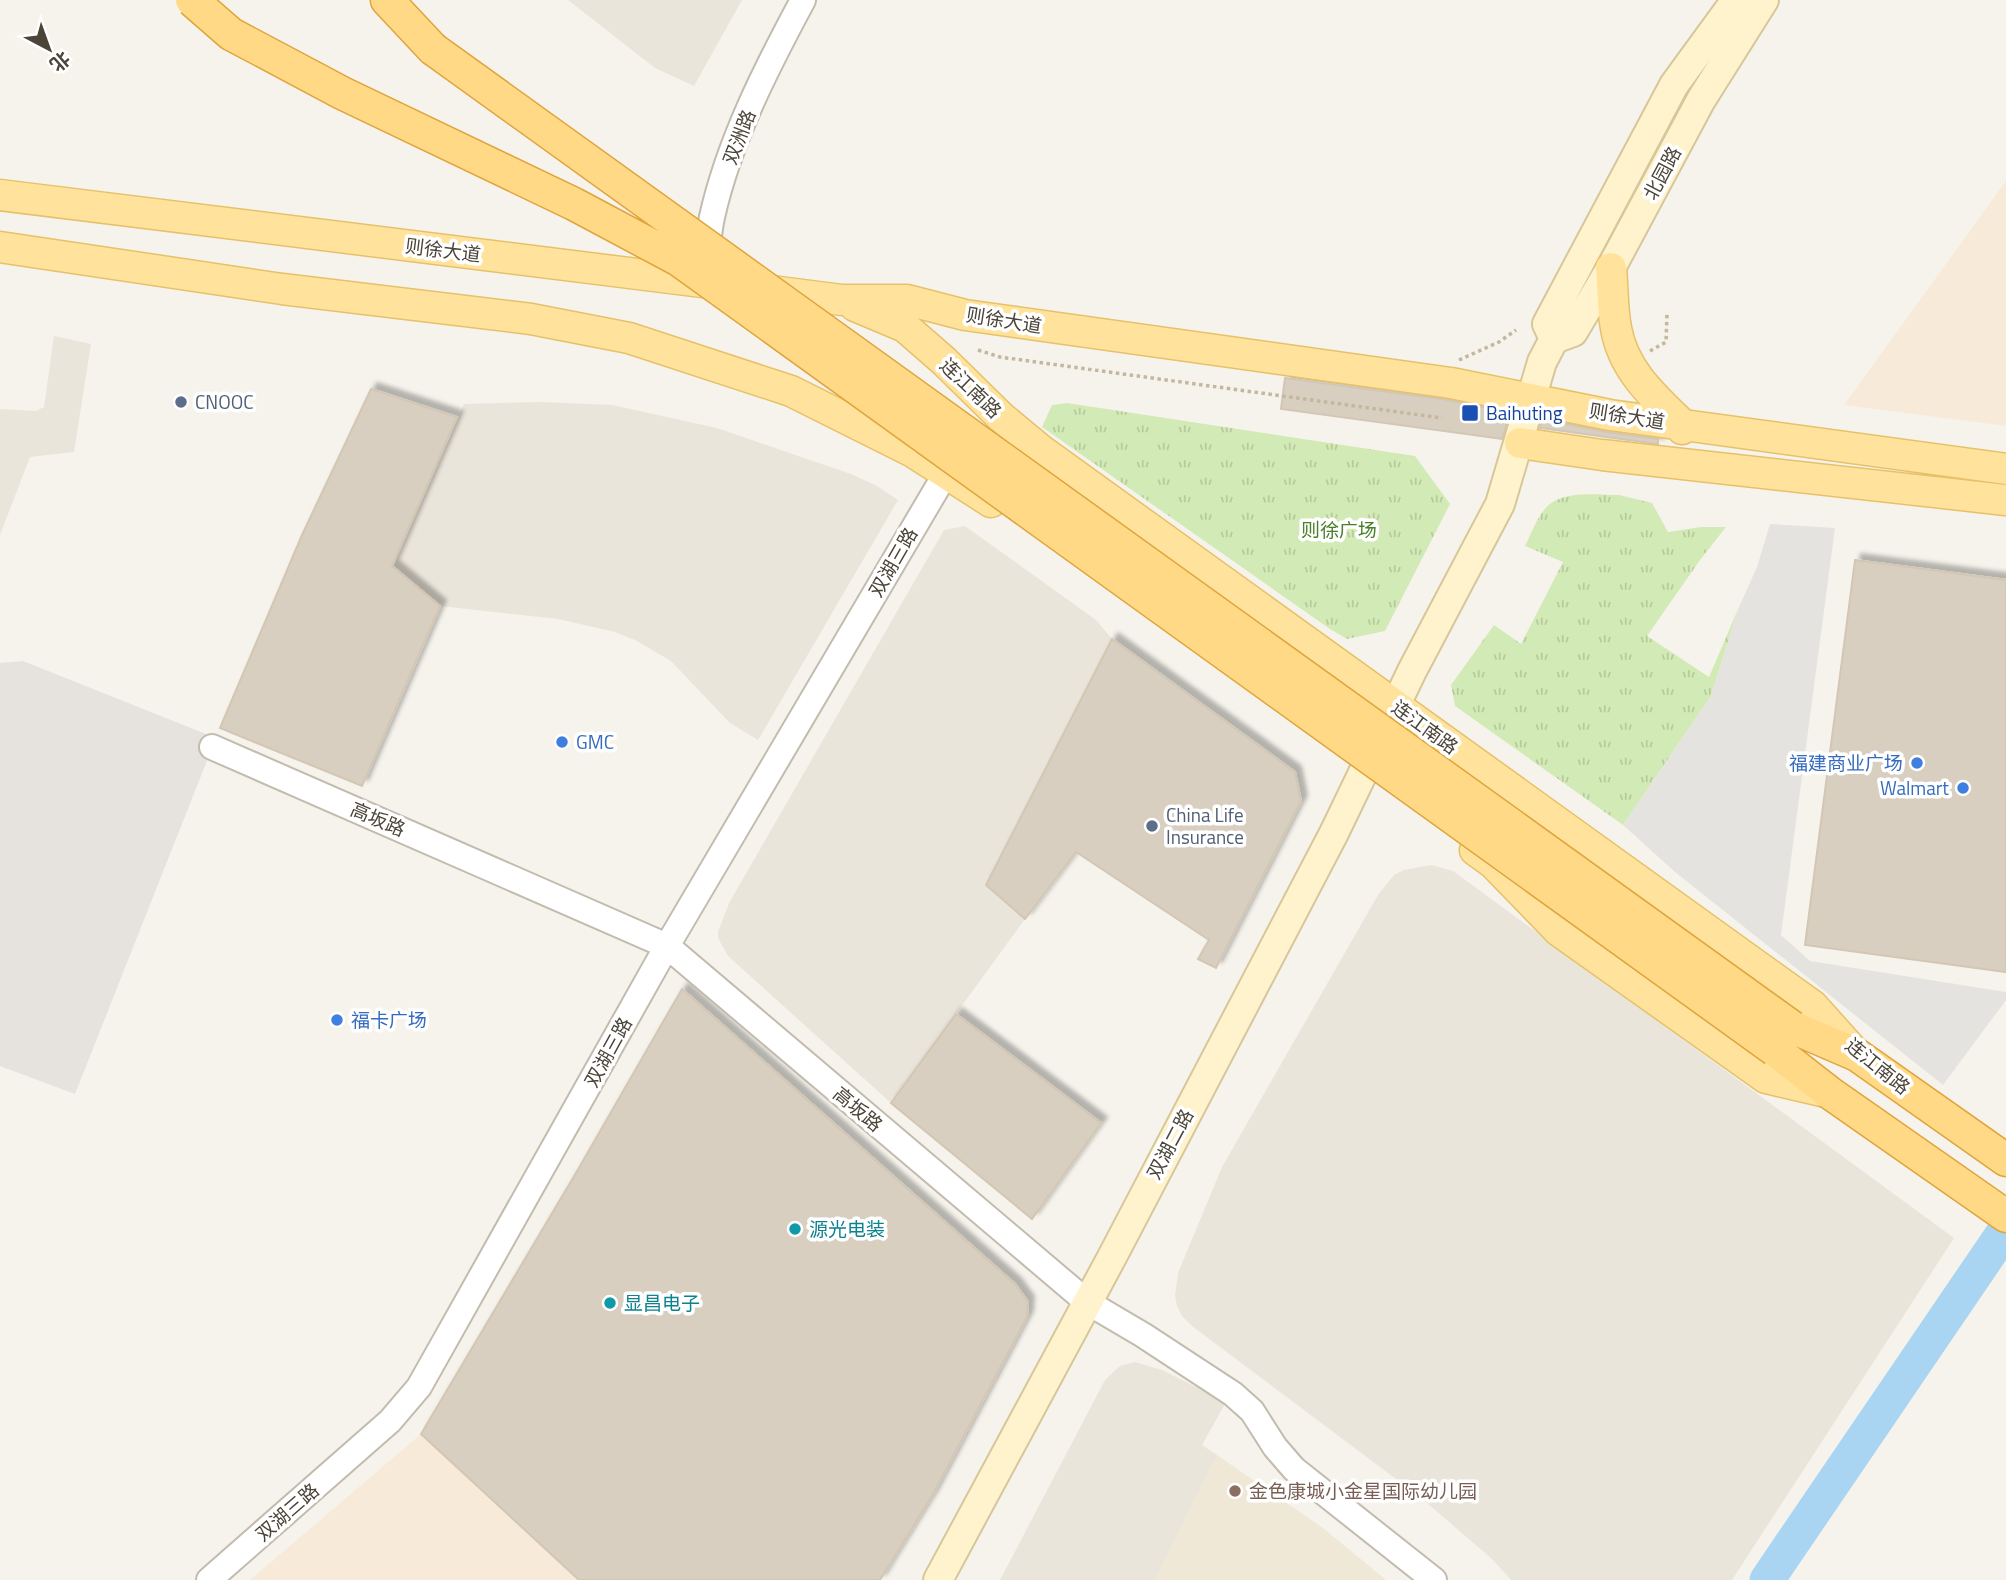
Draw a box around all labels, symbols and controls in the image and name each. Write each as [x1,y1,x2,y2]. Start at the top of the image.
north arrow [14,14,84,84]
text: 北 [44,45,77,79]
street label: 双洲路 [715,105,762,169]
street label: 北园路 [1635,141,1688,205]
street label: 则徐大道 [404,230,483,269]
street label: 则徐大道 [964,299,1044,340]
street label: 连江南路 [934,351,1009,424]
place label: CNOOC [195,387,254,416]
marker: CNOOC [173,394,189,410]
street label: 则徐大道 [1587,395,1667,436]
place label: Baihuting [1486,398,1563,427]
marker: Baihuting [1460,403,1480,423]
park label: 则徐广场 [1301,515,1377,544]
street label: 双湖三路 [861,522,924,602]
street label: 连江南路 [1386,693,1465,761]
place label: GMC [576,727,614,756]
marker: GMC [554,734,570,750]
place label: 福建商业广场 [1789,748,1903,777]
marker: 福建商业广场 [1909,755,1925,771]
place label: Walmart [1880,773,1949,802]
marker: Walmart [1955,780,1971,796]
street label: 高坂路 [346,794,410,843]
place label: China Life Insurance [1166,800,1244,851]
marker: China Life Insurance [1144,818,1160,834]
place label: 福卡广场 [351,1005,427,1034]
street label: 双湖三路 [576,1011,639,1092]
marker: 福卡广场 [329,1012,345,1028]
street label: 连江南路 [1840,1030,1917,1101]
street label: 高坂路 [827,1079,889,1138]
street label: 双湖二路 [1139,1103,1200,1184]
place label: 源光电装 [809,1214,885,1243]
marker: 源光电装 [787,1221,803,1237]
place label: 显昌电子 [624,1288,700,1317]
marker: 显昌电子 [602,1295,618,1311]
street label: 双湖三路 [248,1476,325,1548]
place label: 金色康城小金星国际幼儿园 [1249,1476,1477,1505]
marker: 金色康城小金星国际幼儿园 [1227,1483,1243,1499]

